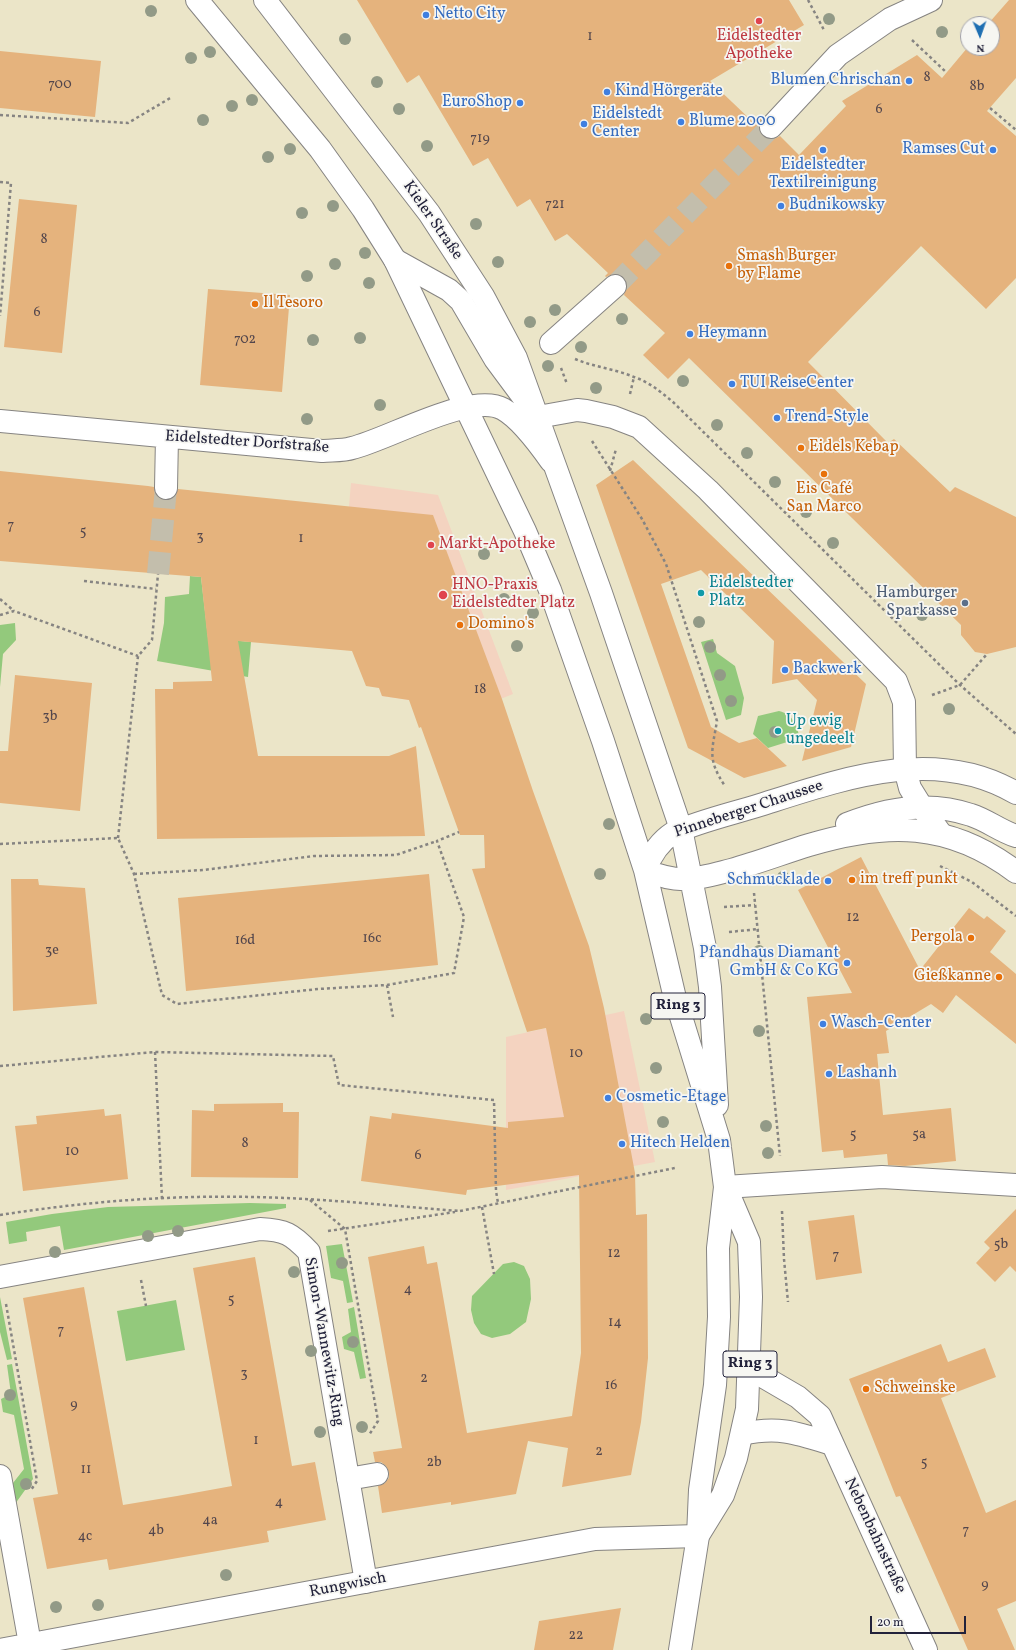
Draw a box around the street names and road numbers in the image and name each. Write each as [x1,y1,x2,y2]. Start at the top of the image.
street label: Kieler Straße [398,178,466,264]
street label: Eidelstedter Dorfstraße [164,428,330,458]
street label: Pinneberger Chaussee [672,777,826,843]
road number: Ring 3 [651,993,705,1019]
street label: Simon-Wannewitz-Ring [299,1256,347,1428]
road number: Ring 3 [723,1351,777,1377]
street label: Nebenbahnstraße [839,1475,909,1597]
street label: Rungwisch [308,1569,388,1603]

